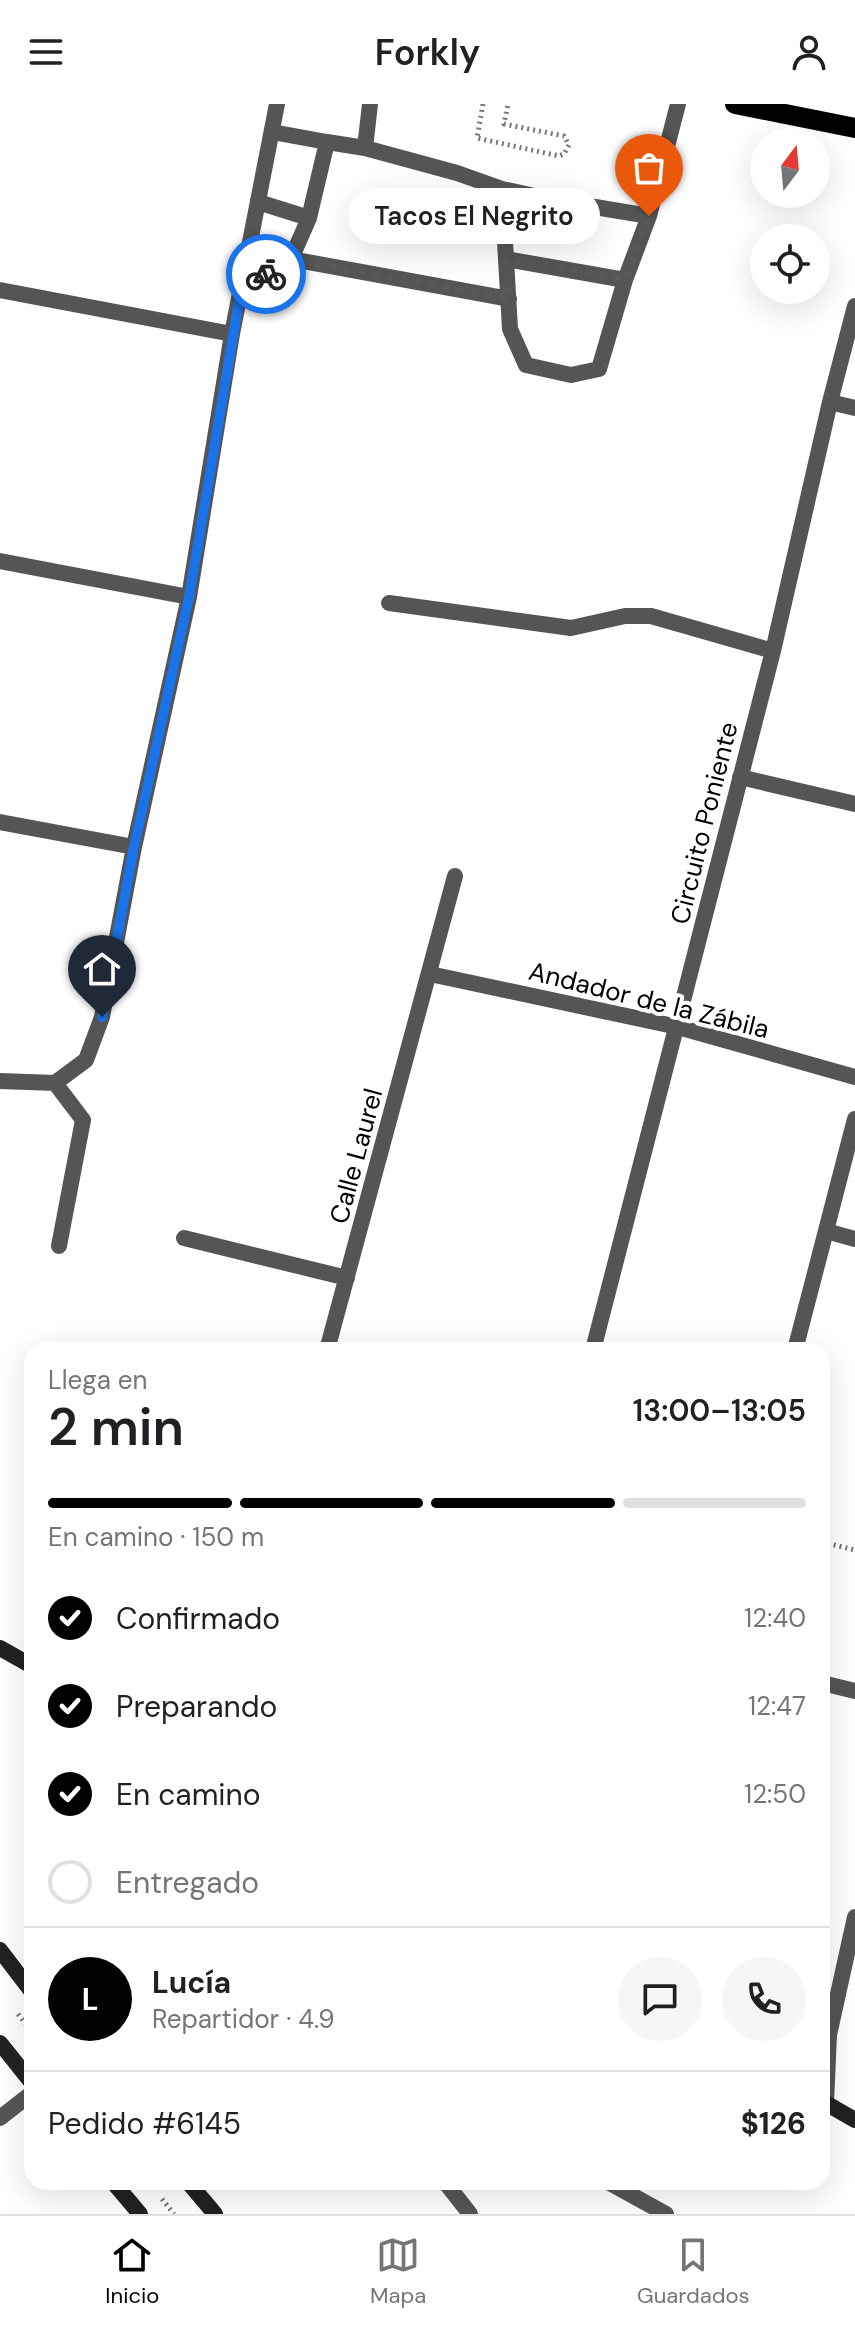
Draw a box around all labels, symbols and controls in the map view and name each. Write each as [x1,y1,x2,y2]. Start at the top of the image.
text: Forkly [375,29,480,76]
icon: menu [24,30,68,74]
icon: person [787,30,831,74]
north arrow [750,128,830,208]
map controls [750,128,830,304]
pin [615,134,683,216]
icon: bag [627,146,671,190]
callout: Tacos El Negrito [349,188,601,244]
text: Tacos El Negrito [374,199,574,233]
button: locate [750,224,830,304]
courier [226,234,306,314]
icon: bike [244,252,288,296]
street label: Circuito Poniente [662,718,746,928]
pin [68,935,136,1017]
icon: home [80,947,124,991]
street label: Andador de la Zábila [525,954,773,1046]
street label: Calle Laurel [322,1085,390,1227]
text: Llega en [48,1363,147,1397]
text: 13:00–13:05 [633,1391,806,1430]
text: 2 min [48,1393,184,1461]
text: En camino · 150 m [48,1520,264,1554]
icon: check [48,1596,92,1640]
text: Confirmado [116,1599,280,1638]
text: 12:40 [744,1601,806,1635]
icon: check [48,1684,92,1728]
text: Preparando [116,1687,277,1726]
text: 12:47 [748,1689,806,1723]
icon: check [48,1772,92,1816]
text: En camino [116,1775,261,1814]
text: 12:50 [744,1777,806,1811]
text: Entregado [116,1863,259,1902]
button: chat [618,1957,702,2041]
button: phone [722,1957,806,2041]
text: Lucía [152,1963,231,2002]
text: L [82,1980,98,2019]
text: Repartidor · 4.9 [152,2002,335,2036]
text: Pedido #6145 [48,2104,241,2143]
text: $126 [741,2104,806,2143]
tab: Inicio [105,2233,159,2310]
tab: Mapa [370,2233,426,2310]
tab: Guardados [637,2233,750,2310]

